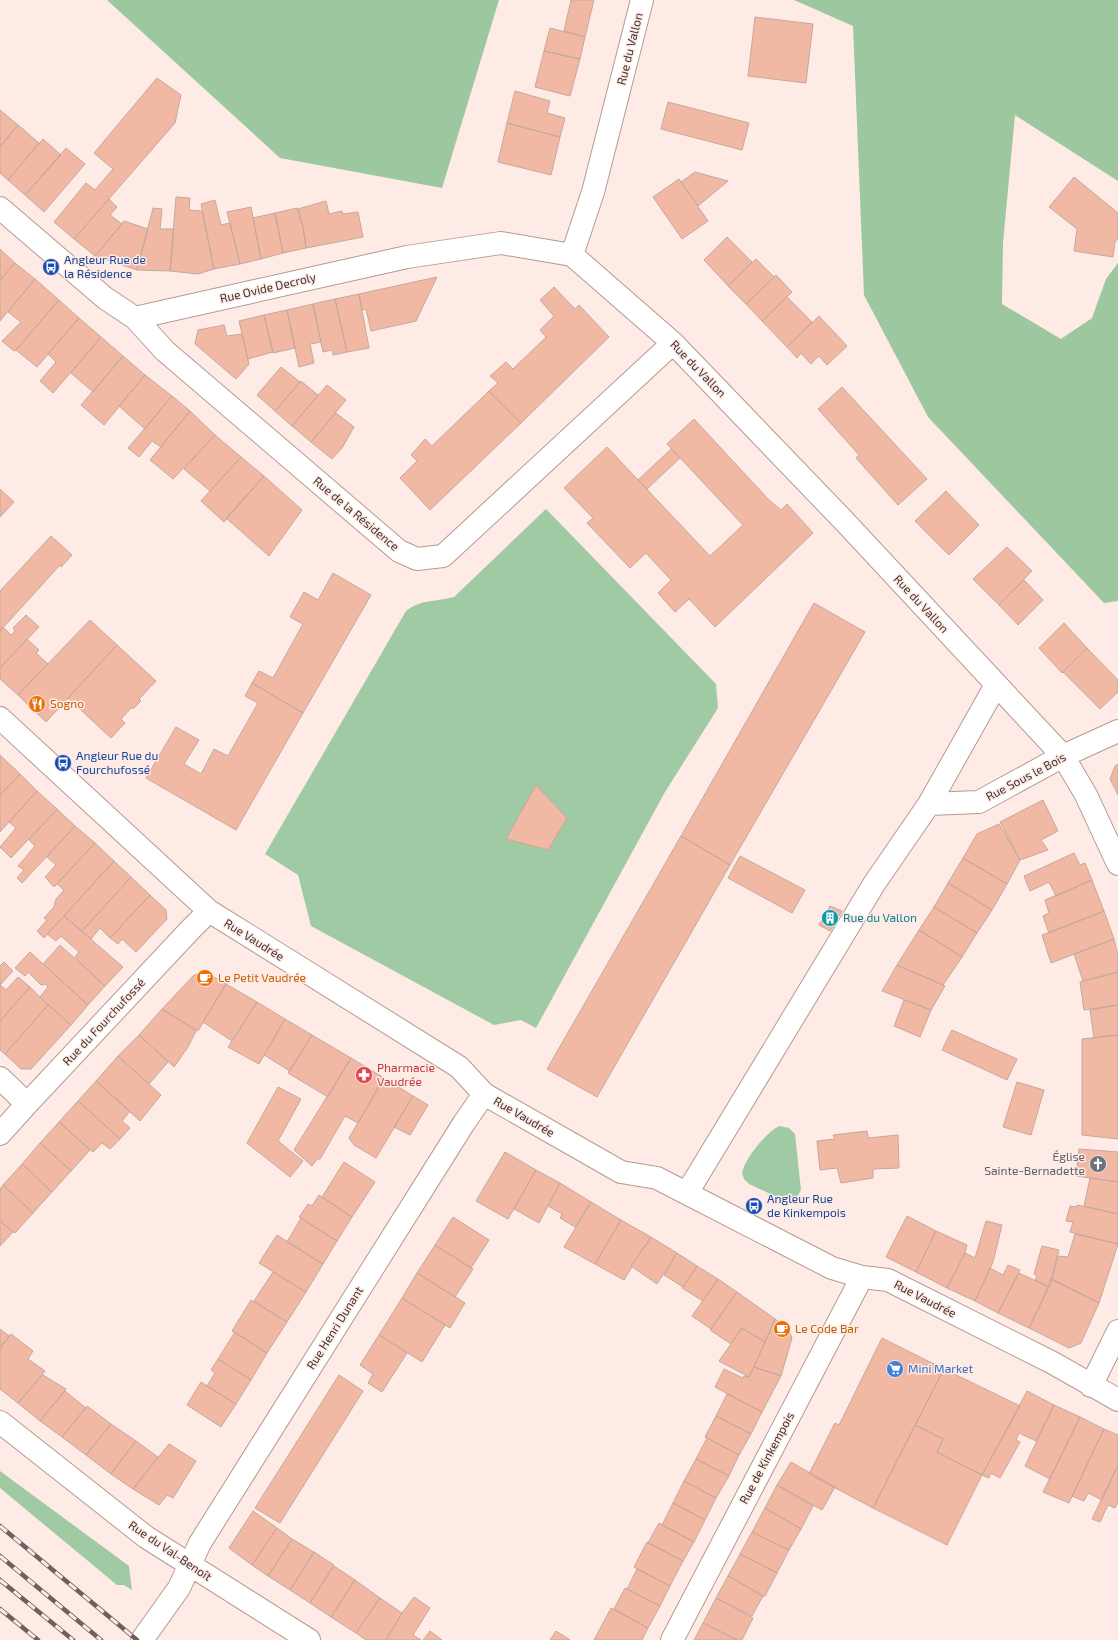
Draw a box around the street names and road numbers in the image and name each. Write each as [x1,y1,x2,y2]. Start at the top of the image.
street label: Rue du Vallon [613,11,645,86]
street label: Rue Ovide Decroly [218,269,318,305]
street label: Rue du Vallon [668,337,729,400]
street label: Rue de la Résidence [311,473,402,553]
street label: Rue du Vallon [891,571,952,635]
street label: Rue Sous le Bois [983,749,1068,803]
street label: Rue Vaudrée [222,915,287,963]
street label: Rue du Fourchufossé [59,975,147,1068]
street label: Rue Vaudrée [492,1093,557,1139]
street label: Rue Vaudrée [892,1276,959,1320]
street label: Rue Henri Dunant [303,1283,366,1372]
street label: Rue de Kinkempois [736,1409,796,1506]
street label: Rue du Val-Benoît [126,1517,215,1583]

